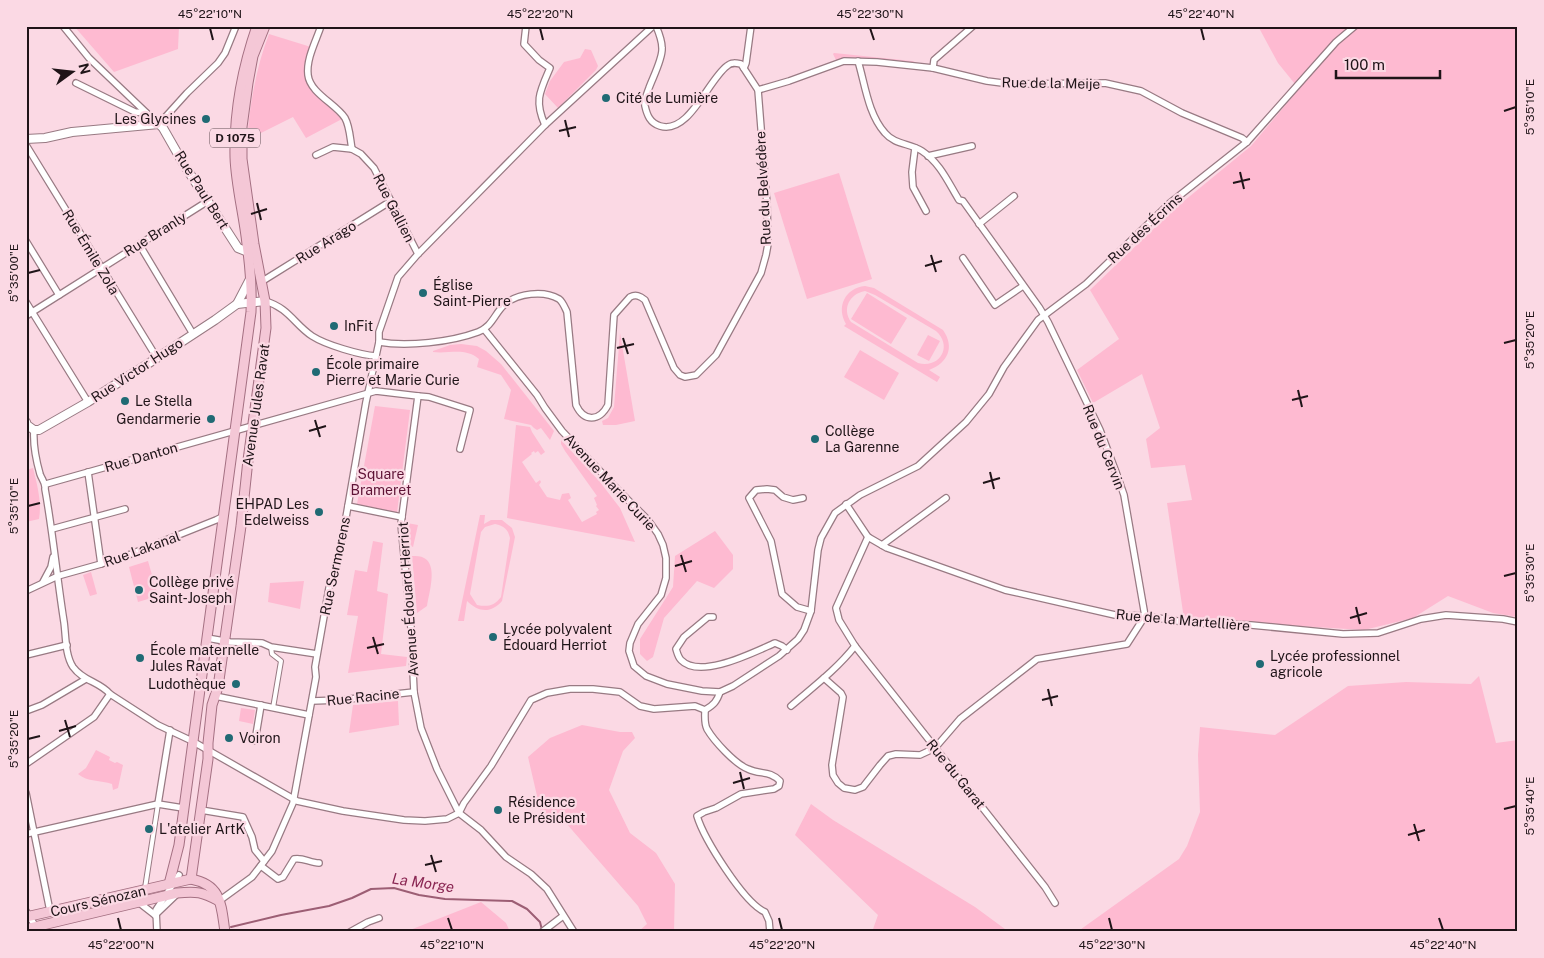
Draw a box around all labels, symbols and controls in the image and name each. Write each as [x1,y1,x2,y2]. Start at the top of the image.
text: 45°22'10"N [178,7,242,21]
text: 45°22'20"N [507,7,573,21]
text: 45°22'30"N [837,7,903,21]
text: 45°22'40"N [1167,7,1235,21]
north arrow [48,48,98,98]
scale bar [1336,48,1440,80]
text: 100 m [1344,56,1385,73]
text: N [75,61,94,76]
street label: Rue de la Meije [1001,74,1101,92]
text: 5°35'10"E [1523,79,1537,135]
place label: Cité de Lumière [616,90,718,106]
marker: Cité de Lumière [600,92,612,104]
place label: Les Glycines [114,111,196,127]
marker: Les Glycines [200,113,212,125]
road number: D 1075 [210,128,260,148]
street label: Rue du Belvédère [752,131,774,245]
street label: Rue Paul Bert [172,148,232,232]
street label: Rue Gallien [370,171,418,245]
street label: Rue des Écrins [1104,189,1185,266]
street label: Rue Émile Zola [59,206,124,298]
street label: Rue Branly [121,208,190,259]
street label: Rue Arago [293,217,359,267]
text: 5°35'00"E [7,244,21,302]
place label: Église Saint-Pierre [433,276,511,309]
marker: Église Saint-Pierre [417,287,429,299]
text: 5°35'20"E [1523,311,1537,369]
place label: InFit [344,318,373,334]
marker: InFit [328,320,340,332]
street label: Rue Victor Hugo [88,334,186,406]
street label: Avenue Jules Ravat [239,343,273,467]
place label: École primaire Pierre et Marie Curie [326,355,460,388]
marker: École primaire Pierre et Marie Curie [310,366,322,378]
place label: Le Stella [135,393,192,409]
marker: Le Stella [119,395,131,407]
street label: Rue du Cervin [1080,402,1128,492]
place label: Gendarmerie [116,411,201,427]
marker: Gendarmerie [205,413,217,425]
place label: Collège La Garenne [825,423,899,455]
street label: Avenue Marie Curie [561,430,659,534]
marker: Collège La Garenne [809,433,821,445]
street label: Rue Danton [103,439,179,475]
park label: Square Brameret [351,466,411,498]
text: 5°35'10"E [7,478,21,534]
place label: EHPAD Les Edelweiss [236,496,309,528]
marker: EHPAD Les Edelweiss [313,506,325,518]
street label: Rue Sermorens [317,515,353,617]
street label: Avenue Édouard Herriot [394,521,421,677]
street label: Rue Lakanal [102,528,182,570]
text: 5°35'30"E [1523,544,1537,602]
place label: Collège privé Saint-Joseph [149,574,234,606]
marker: Collège privé Saint-Joseph [133,584,145,596]
street label: Rue de la Martellière [1115,606,1251,634]
place label: Lycée polyvalent Édouard Herriot [503,621,612,653]
marker: Lycée polyvalent Édouard Herriot [487,631,499,643]
place label: École maternelle Jules Ravat [150,641,259,674]
place label: Lycée professionnel agricole [1270,648,1400,680]
marker: École maternelle Jules Ravat [134,652,146,664]
marker: Lycée professionnel agricole [1254,658,1266,670]
place label: Ludothèque [148,676,226,692]
marker: Ludothèque [230,678,242,690]
street label: Rue Racine [326,685,400,709]
text: 5°35'20"E [7,710,21,768]
place label: Voiron [239,730,281,746]
marker: Voiron [223,732,235,744]
street label: Rue du Garat [923,736,989,812]
text: 5°35'40"E [1523,777,1537,835]
place label: Résidence le Président [508,794,585,826]
marker: Résidence le Président [492,804,504,816]
place label: L'atelier ArtK [159,821,246,837]
marker: L'atelier ArtK [143,823,155,835]
water label: La Morge [391,870,455,895]
street label: Cours Sénozan [49,882,147,920]
text: 45°22'00"N [88,938,154,952]
text: 45°22'10"N [420,938,484,952]
text: 45°22'20"N [749,938,815,952]
text: 45°22'30"N [1079,938,1145,952]
text: 45°22'40"N [1409,938,1477,952]

